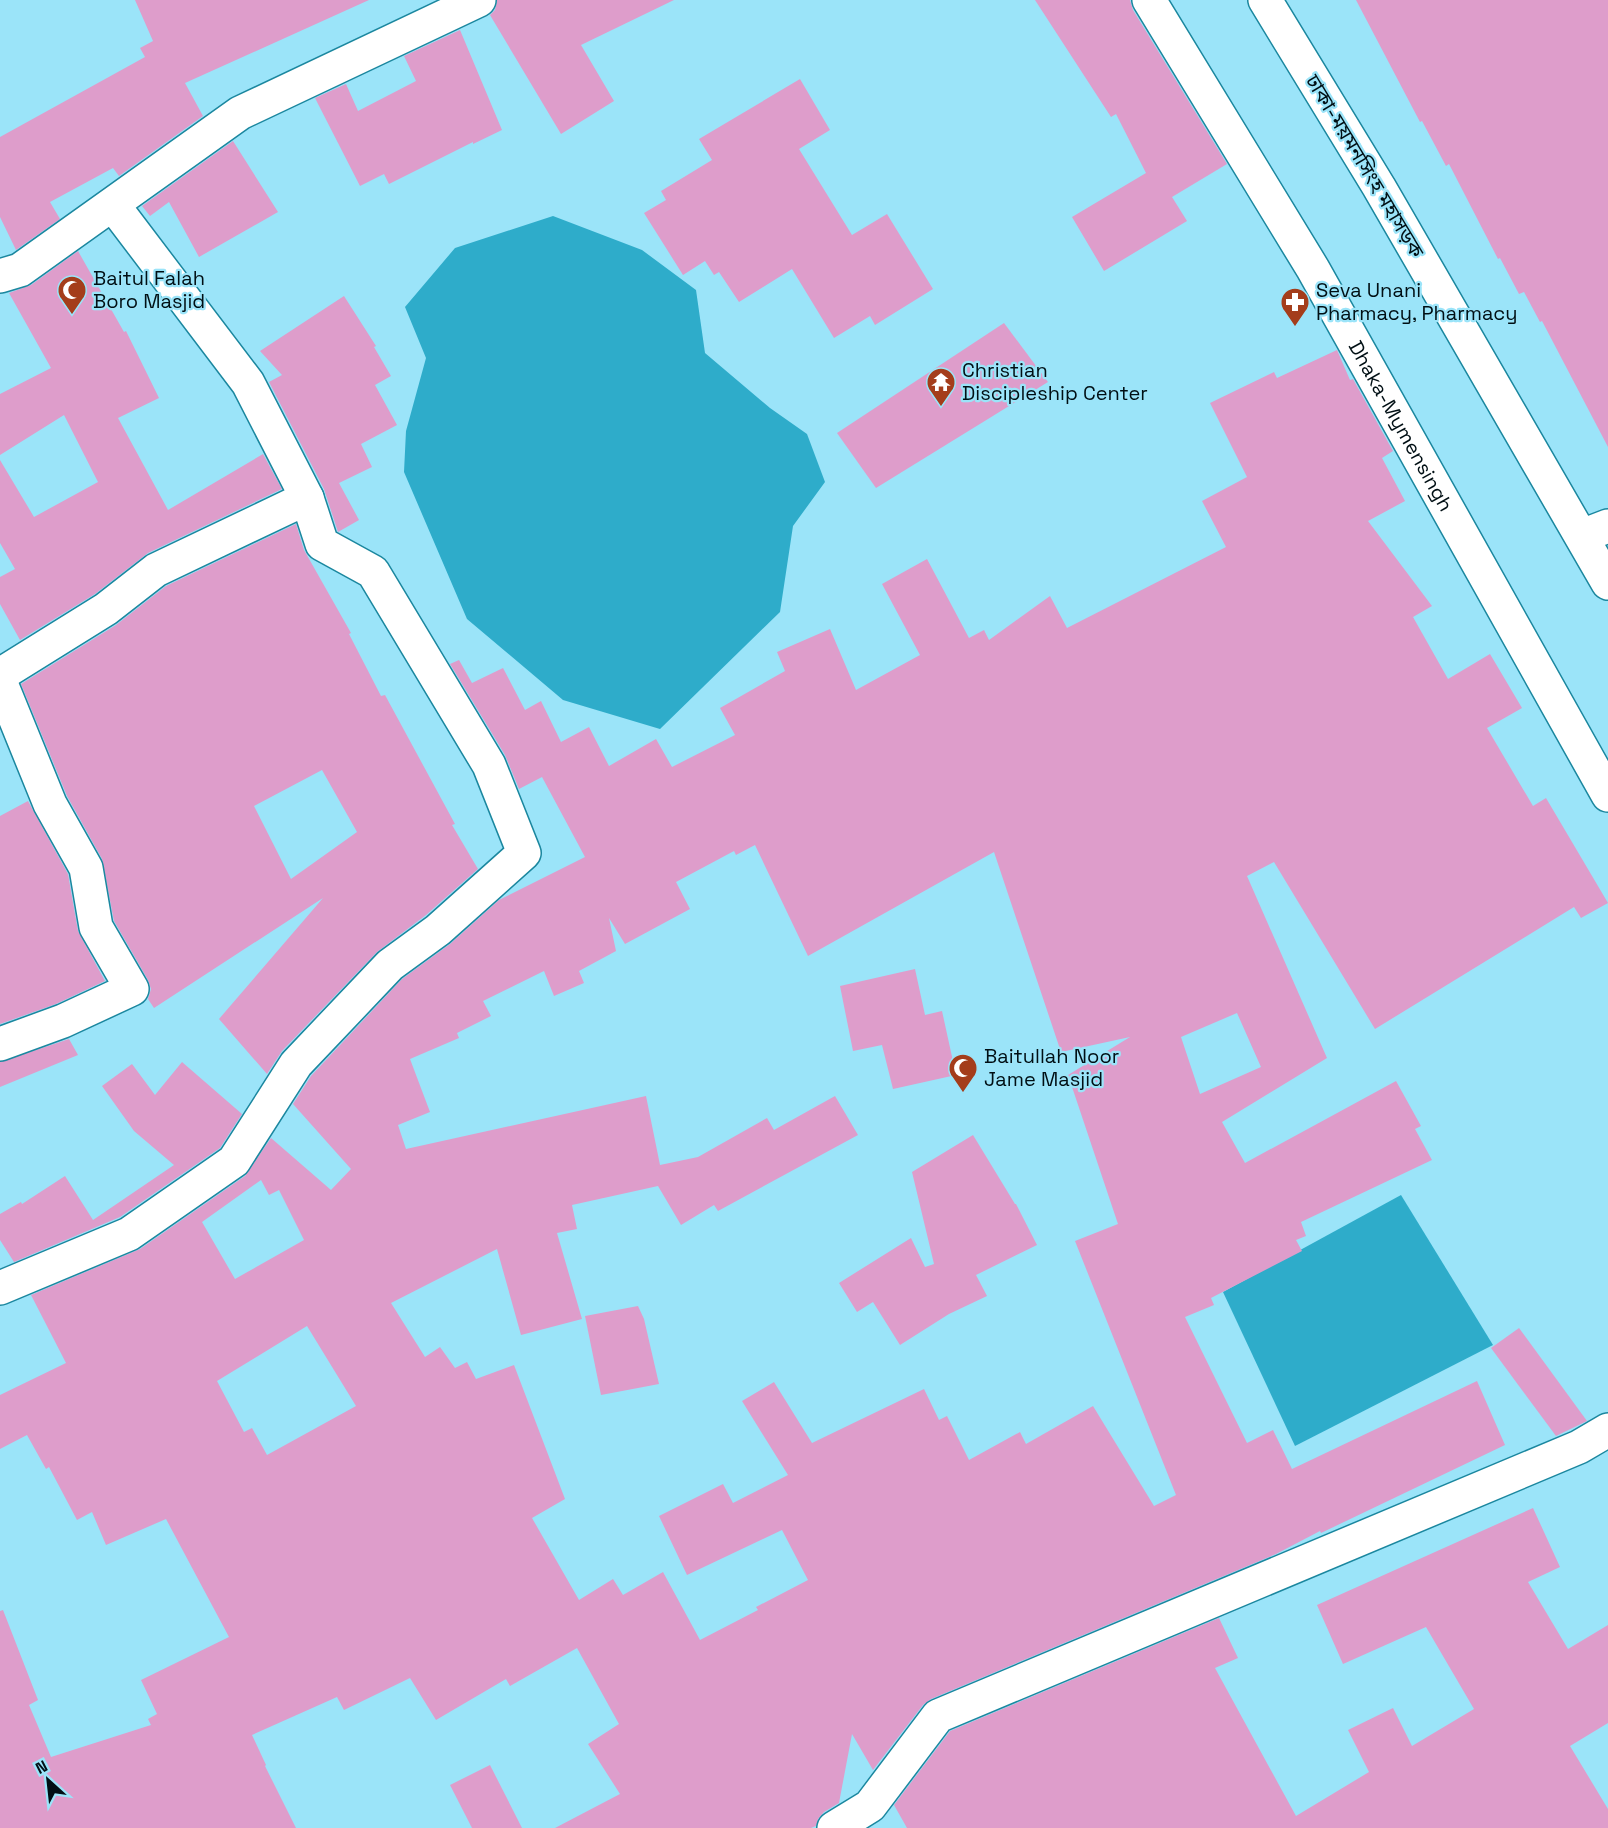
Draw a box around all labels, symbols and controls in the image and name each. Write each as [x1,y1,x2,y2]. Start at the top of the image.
street label: ঢাকা-ময়মনসিংহ মহাসড়ক [1299,69,1430,263]
place label: Baitul Falah Boro Masjid [93,265,205,314]
mosque icon: Baitul Falah Boro Masjid [56,274,88,316]
place label: Seva Unani Pharmacy, Pharmacy [1316,277,1517,326]
pharmacy icon: Seva Unani Pharmacy, Pharmacy [1279,286,1311,328]
street label: Dhaka-Mymensingh [1343,336,1459,516]
place label: Christian Discipleship Center [962,357,1148,406]
temple icon: Christian Discipleship Center [925,366,957,408]
place label: Baitullah Noor Jame Masjid [984,1043,1119,1092]
mosque icon: Baitullah Noor Jame Masjid [947,1052,979,1094]
north arrow [18,1750,78,1810]
text: N [32,1755,51,1779]

